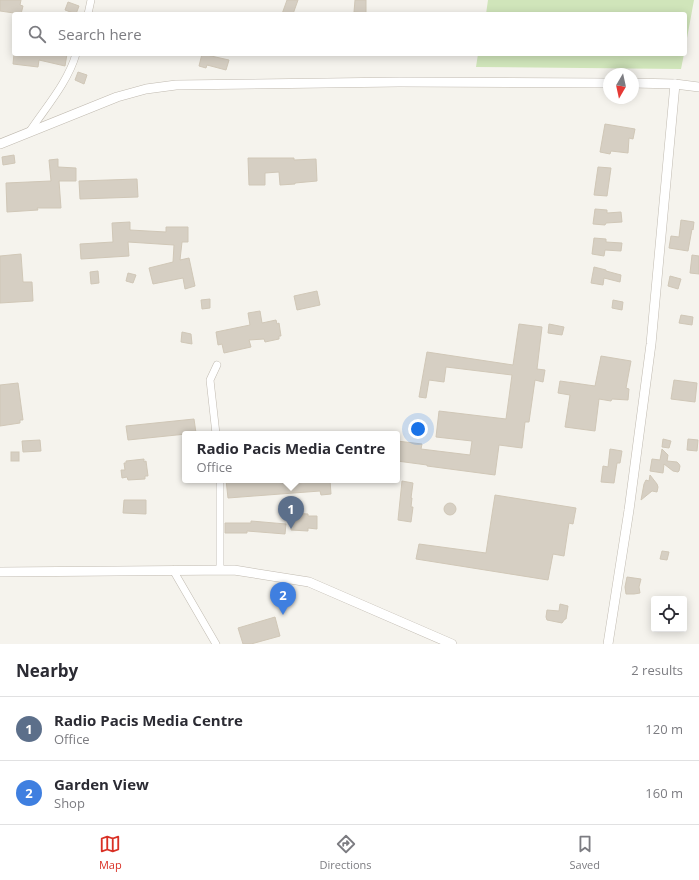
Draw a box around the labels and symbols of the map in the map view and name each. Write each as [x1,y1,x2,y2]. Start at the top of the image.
north arrow [603,68,639,104]
your location [408,419,428,439]
pin: 1 [278,496,304,529]
pin: 2 [270,582,296,615]

